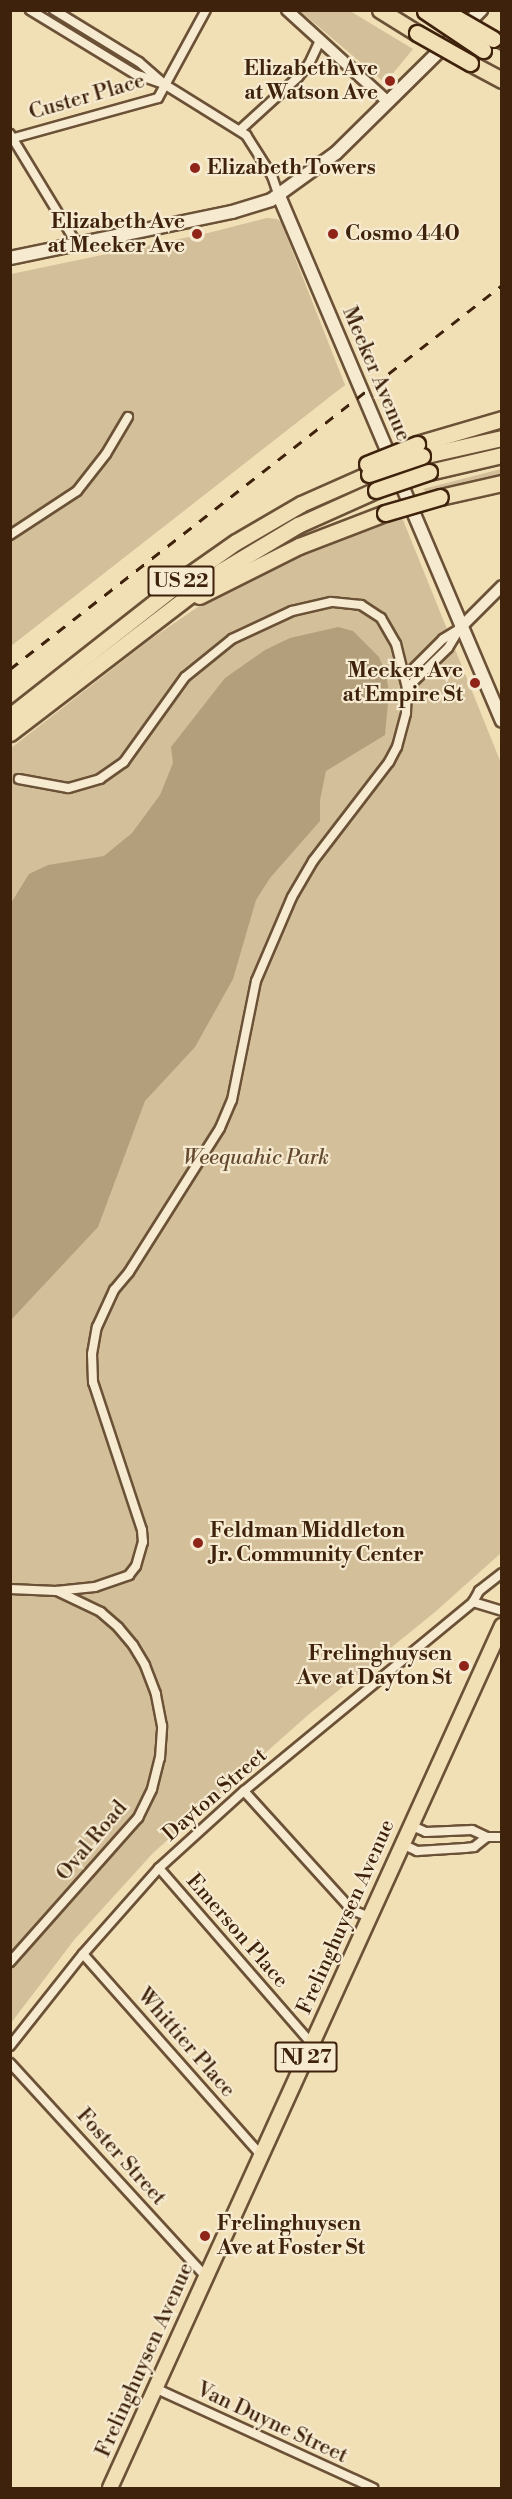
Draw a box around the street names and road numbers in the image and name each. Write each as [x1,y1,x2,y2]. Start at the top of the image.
street label: Custer Place [26,68,148,126]
street label: Meeker Avenue [336,303,416,445]
road number: US 22 [146,564,216,598]
street label: Dayton Street [158,1743,272,1847]
street label: Oval Road [51,1796,133,1886]
street label: Frelinghuysen Avenue [292,1816,400,2018]
street label: Emerson Place [181,1869,293,1993]
street label: Whittier Place [132,1983,240,2103]
road number: NJ 27 [274,2040,338,2074]
street label: Foster Street [71,2103,171,2211]
street label: Frelinghuysen Avenue [91,2259,199,2461]
street label: Van Duyne Street [193,2377,351,2469]

